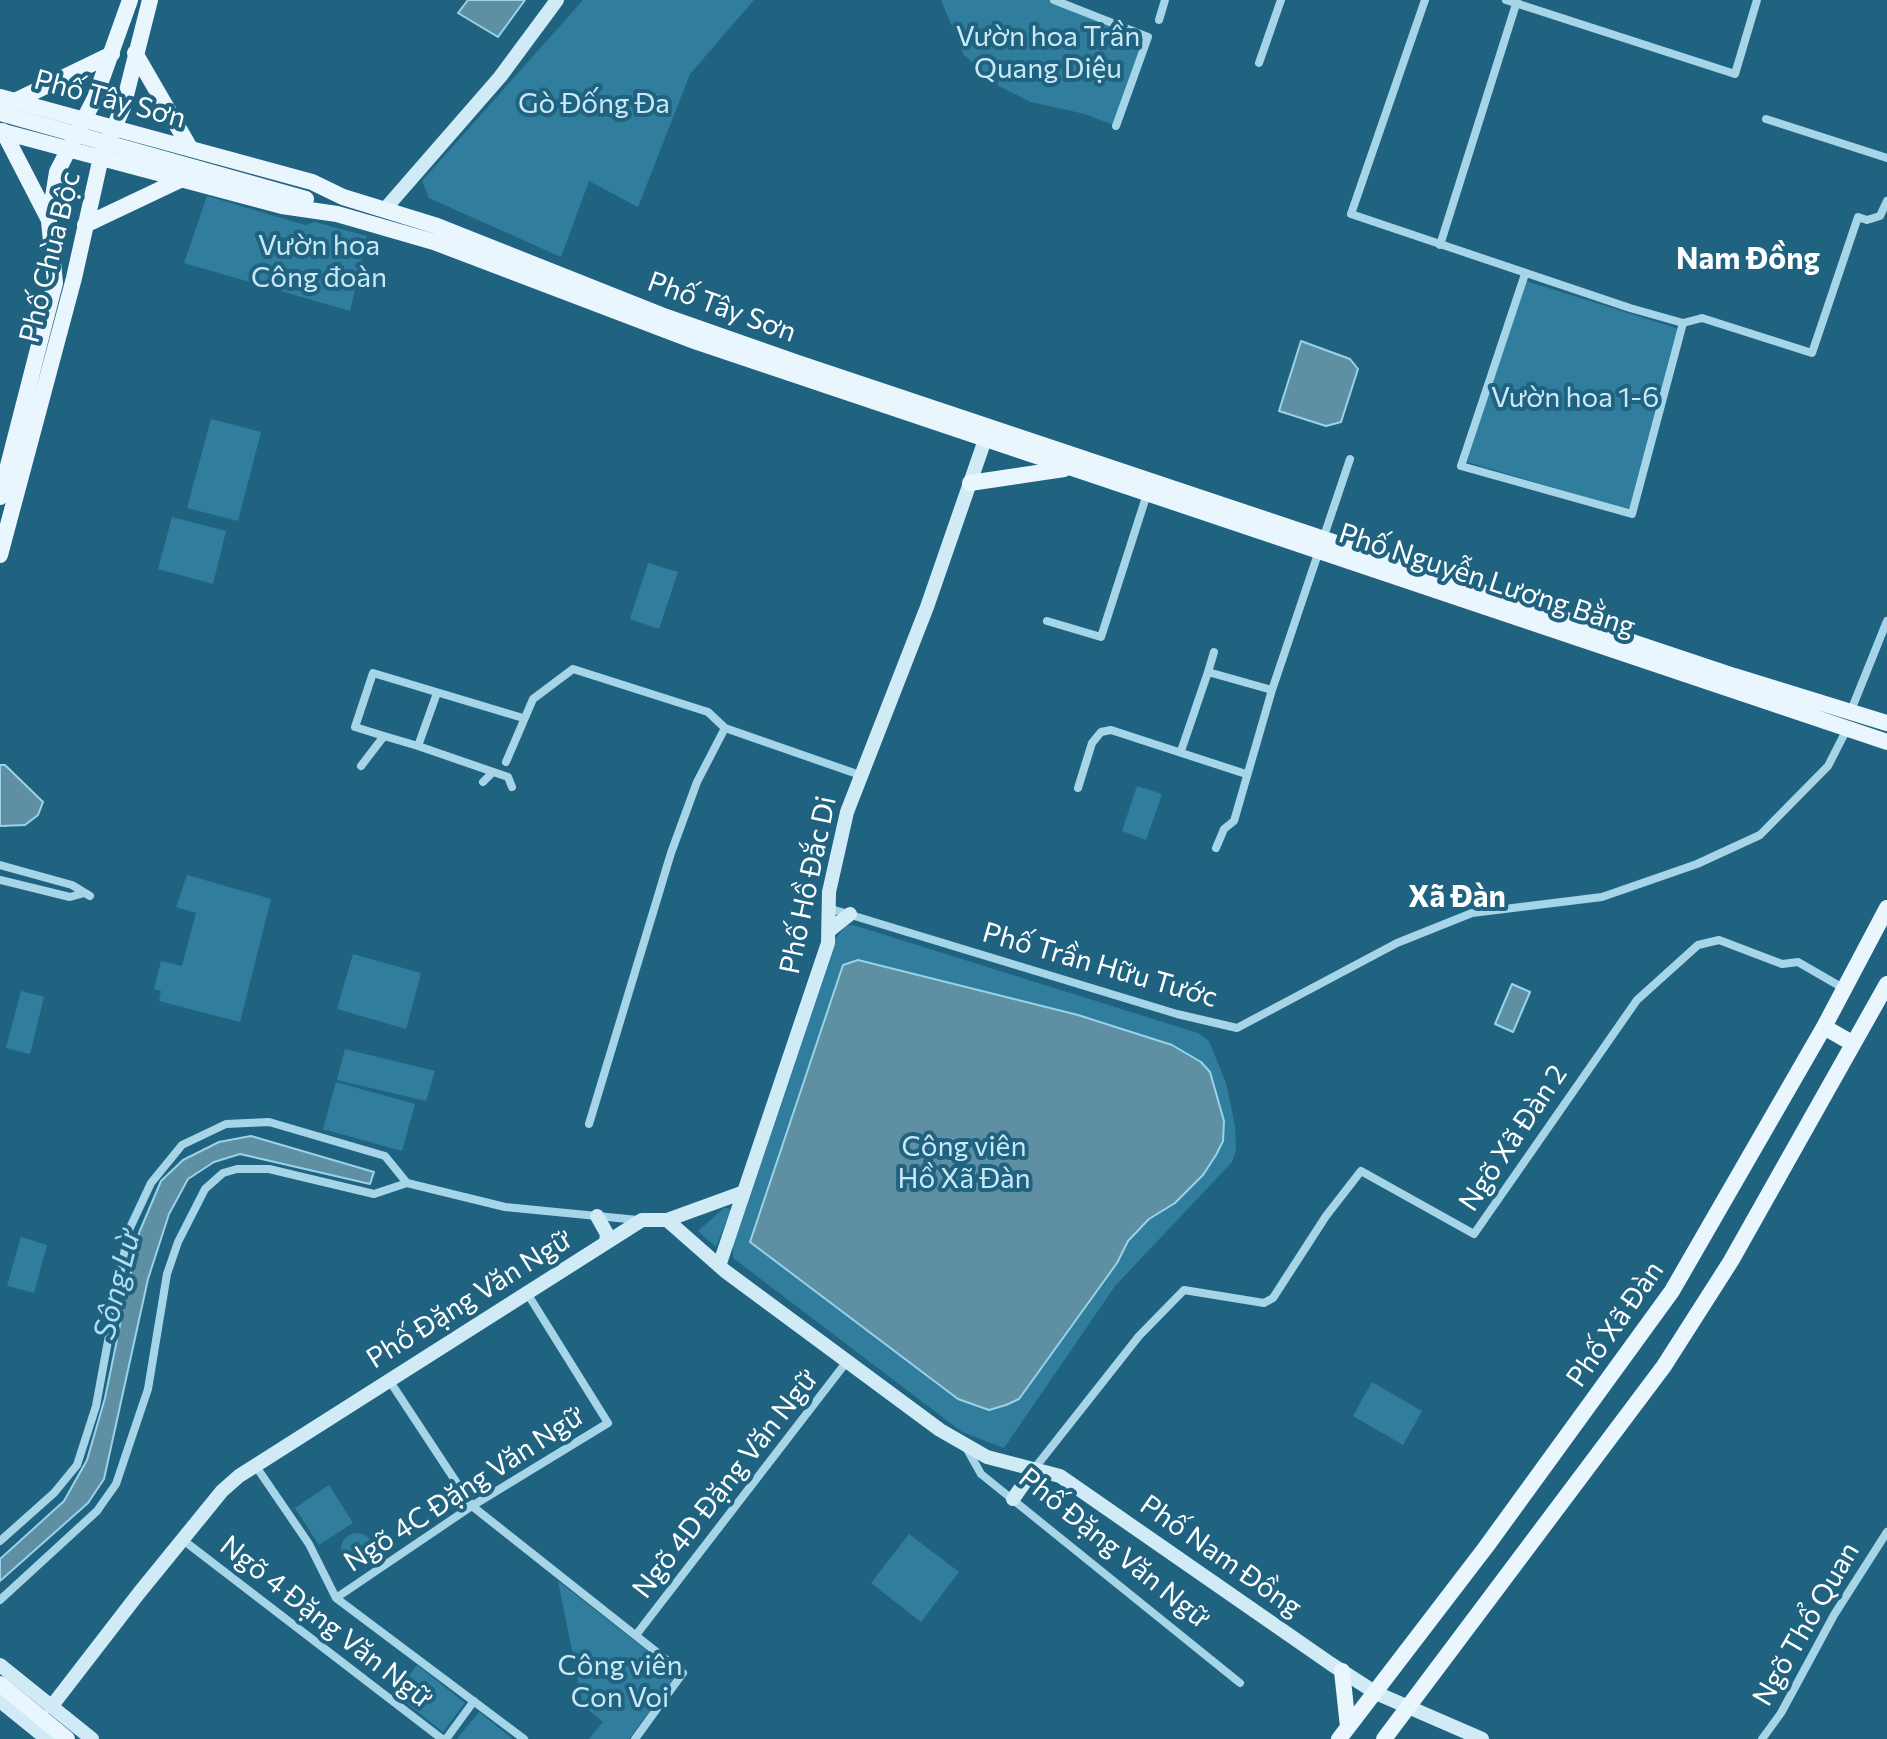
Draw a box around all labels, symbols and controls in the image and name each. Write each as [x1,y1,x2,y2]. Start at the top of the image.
park label: Vườn hoa Trần Quang Diệu [956,20,1140,86]
street label: Phố Tây Sơn [31,63,189,135]
park label: Gò Đống Đa [518,87,670,121]
street label: Phố Chùa Bộc [13,168,87,346]
park label: Vườn hoa Công đoàn [251,229,387,295]
district label: Nam Đồng [1676,241,1820,277]
street label: Phố Tây Sơn [643,265,801,349]
park label: Vườn hoa 1-6 [1491,381,1659,415]
street label: Phố Nguyễn Lương Bằng [1335,516,1639,644]
street label: Phố Hồ Đắc Di [773,793,843,977]
district label: Xã Đàn [1408,879,1506,915]
street label: Phố Trần Hữu Tước [979,915,1221,1015]
street label: Ngõ Xã Đàn 2 [1452,1059,1574,1217]
park label: Công viên Hồ Xã Đàn [897,1130,1031,1196]
street label: Phố Đặng Văn Ngữ [360,1222,578,1376]
water label: Sông Lừ [86,1227,148,1343]
street label: Phố Xã Đàn [1559,1255,1671,1393]
street label: Ngõ 4D Đặng Văn Ngữ [625,1363,825,1605]
street label: Ngõ 4C Đặng Văn Ngữ [338,1399,590,1579]
street label: Phố Đặng Văn Ngữ [1012,1461,1216,1635]
street label: Phố Nam Đồng [1134,1488,1308,1624]
street label: Ngõ 4 Đặng Văn Ngữ [213,1529,439,1715]
street label: Ngõ Thổ Quan [1746,1536,1866,1712]
park label: Công viên Con Voi [558,1649,682,1715]

